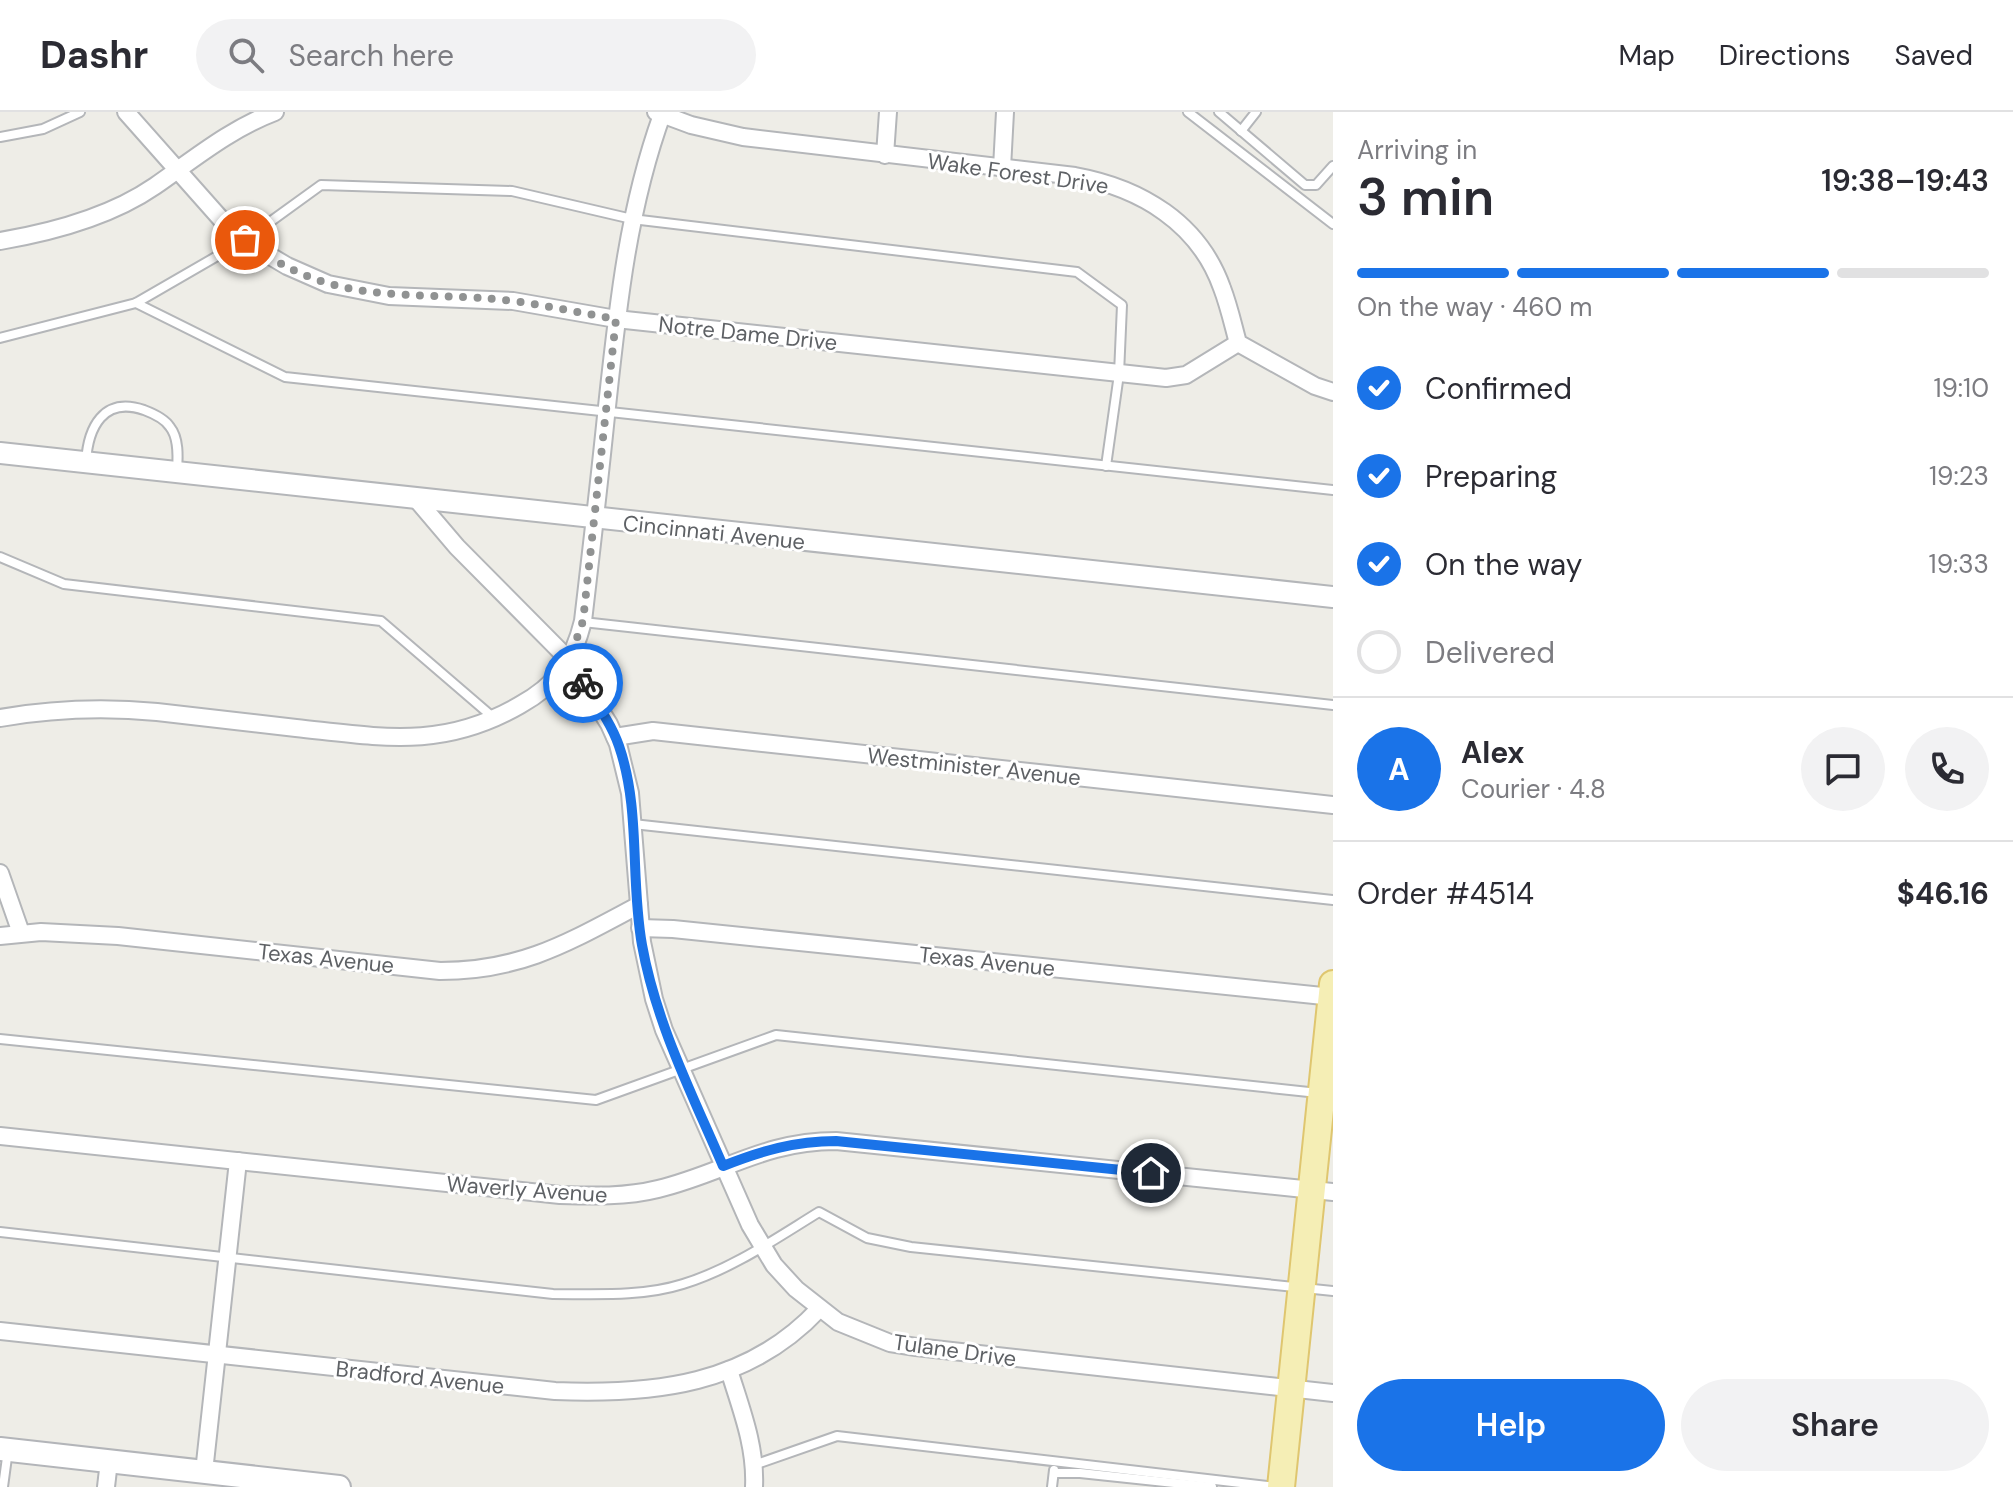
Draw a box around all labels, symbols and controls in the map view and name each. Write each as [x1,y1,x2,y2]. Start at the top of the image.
search box [196,19,756,91]
text: Dashr [40,30,148,80]
icon: search [224,33,268,77]
text: Search here [288,36,454,75]
text: Map [1618,37,1675,74]
text: Directions [1719,37,1851,74]
text: Saved [1895,37,1973,74]
text: Arriving in [1357,133,1477,167]
street label: Wake Forest Drive [926,146,1110,201]
text: 19:38–19:43 [1821,161,1989,200]
text: 3 min [1357,163,1494,231]
pin [211,206,279,274]
icon: bag [223,218,267,262]
text: On the way · 460 m [1357,290,1592,324]
street label: Notre Dame Drive [657,310,839,357]
icon: check [1357,366,1401,410]
text: Confirmed [1425,369,1572,408]
text: 19:10 [1933,371,1989,405]
icon: check [1357,454,1401,498]
text: Preparing [1425,457,1557,496]
text: 19:23 [1929,459,1989,493]
street label: Cincinnati Avenue [621,509,806,556]
icon: check [1357,542,1401,586]
text: On the way [1425,545,1582,584]
text: 19:33 [1929,547,1989,581]
text: Delivered [1425,633,1555,672]
courier [543,643,623,723]
icon: bike [561,661,605,705]
button: chat [1801,727,1885,811]
button: phone [1905,727,1989,811]
text: Alex [1461,733,1524,772]
street label: Westminister Avenue [866,741,1082,792]
text: A [1388,750,1410,789]
text: Courier · 4.8 [1461,772,1606,806]
text: Order #4514 [1357,874,1534,913]
text: $46.16 [1897,874,1989,913]
street label: Texas Avenue [256,937,396,980]
street label: Texas Avenue [917,940,1057,983]
pin [1117,1139,1185,1207]
icon: home [1129,1151,1173,1195]
street label: Waverly Avenue [446,1169,608,1210]
street label: Tulane Drive [892,1328,1018,1373]
street label: Bradford Avenue [334,1354,506,1401]
button: Help [1357,1379,1665,1471]
button: Share [1681,1379,1989,1471]

